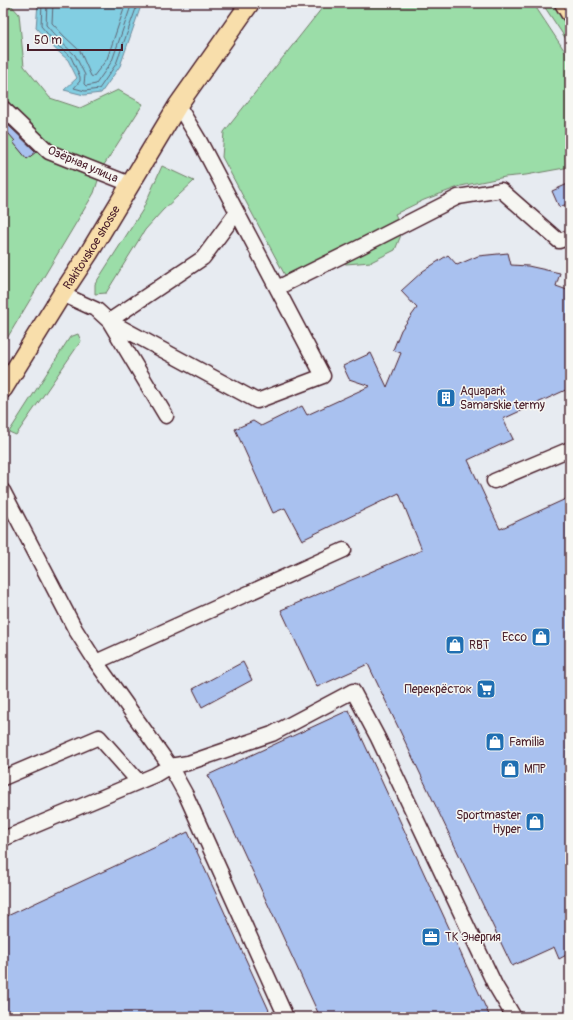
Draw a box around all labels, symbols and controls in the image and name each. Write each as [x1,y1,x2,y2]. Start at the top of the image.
scale bar [28,26,122,52]
text: 50 m [34,33,62,48]
street label: Озёрная улица [45,143,121,186]
street label: Rakitovskoe shosse [60,203,124,292]
place label: Aquapark Samarskie termy [460,384,545,413]
building icon: Aquapark Samarskie termy [435,387,457,409]
shop icon: Ecco [530,626,552,648]
place label: Ecco [502,630,528,645]
shop icon: RBT [444,634,466,656]
place label: RBT [469,638,490,653]
supermarket icon: Перекрёсток [475,678,497,700]
place label: Перекрёсток [404,682,472,697]
shop icon: Familia [484,731,506,753]
place label: Familia [509,735,545,750]
shop icon: МПР [499,758,521,780]
place label: МПР [524,762,546,777]
place label: Sportmaster Hyper [456,808,522,837]
shop icon: Sportmaster Hyper [524,811,546,833]
office icon: ТК Энергия [420,926,442,948]
place label: ТК Энергия [445,930,501,945]

